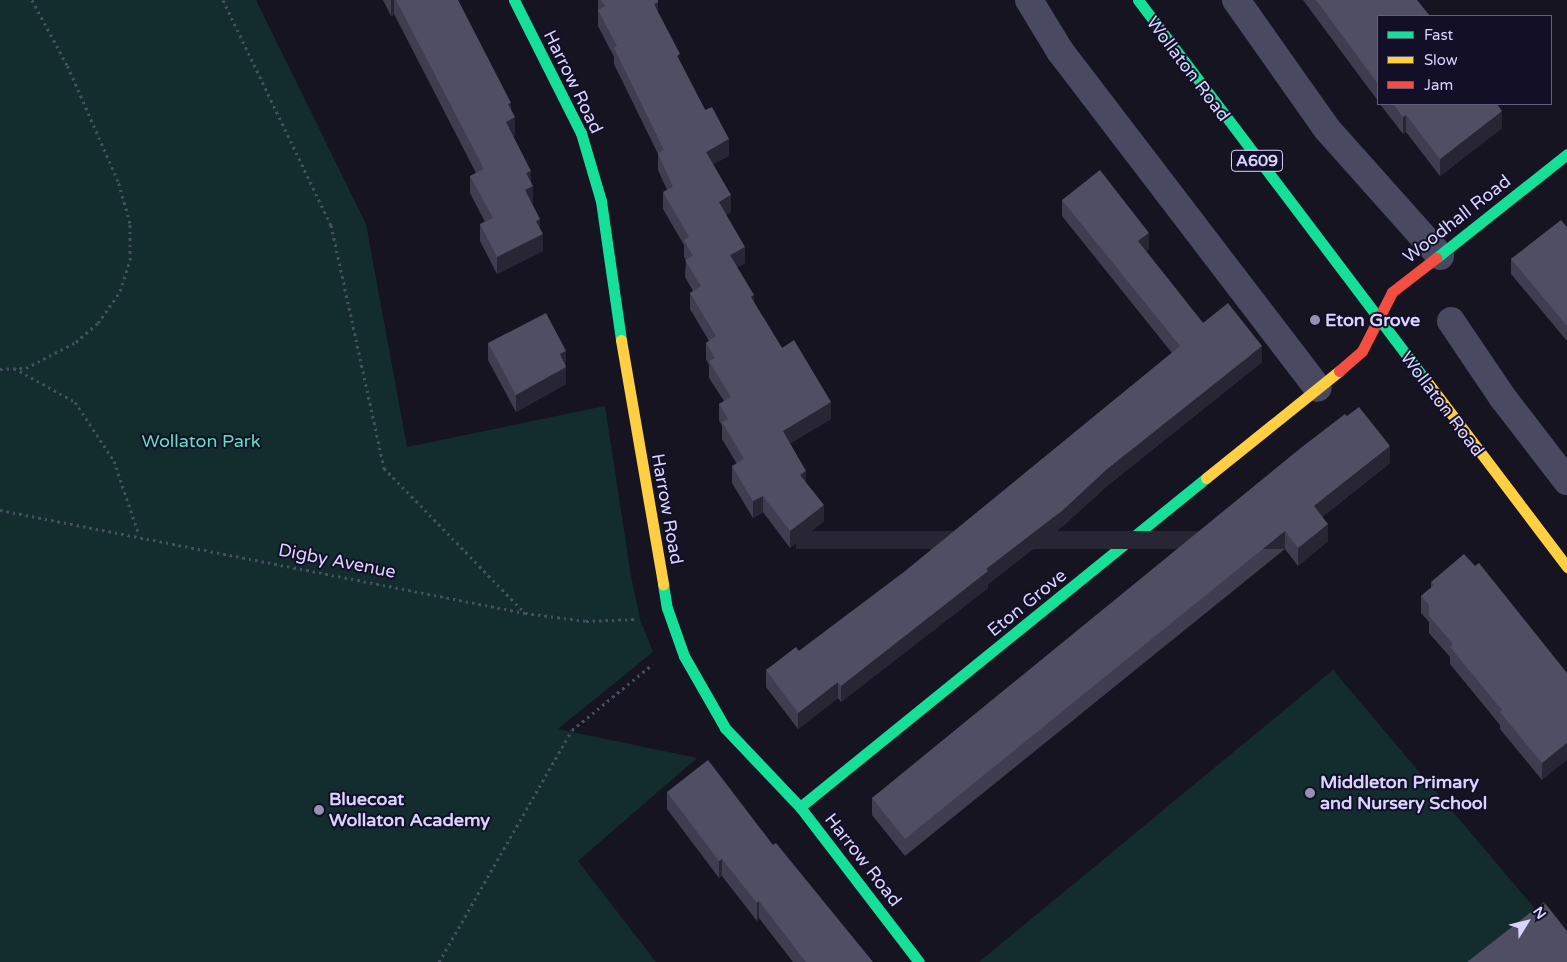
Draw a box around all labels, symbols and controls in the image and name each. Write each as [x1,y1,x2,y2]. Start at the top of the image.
street label: Wollaton Road [1142,12,1234,126]
legend [1377,15,1552,105]
text: Fast [1424,26,1453,44]
street label: Harrow Road [539,27,607,137]
text: Slow [1424,51,1458,69]
text: Jam [1424,76,1453,94]
road number: A609 [1231,148,1283,175]
street label: Woodhall Road [1399,170,1515,268]
place label: Eton Grove [1325,309,1420,331]
marker: Eton Grove [1309,314,1321,326]
street label: Wollaton Road [1396,347,1488,461]
park label: Wollaton Park [142,430,260,452]
street label: Harrow Road [647,452,687,566]
street label: Digby Avenue [276,539,398,583]
street label: Eton Grove [983,565,1071,641]
place label: Middleton Primary and Nursery School [1320,772,1487,814]
marker: Middleton Primary and Nursery School [1304,787,1316,799]
place label: Bluecoat Wollaton Academy [329,789,490,832]
marker: Bluecoat Wollaton Academy [313,804,325,816]
street label: Harrow Road [820,809,906,911]
north arrow [1502,897,1552,947]
text: N [1529,903,1550,922]

